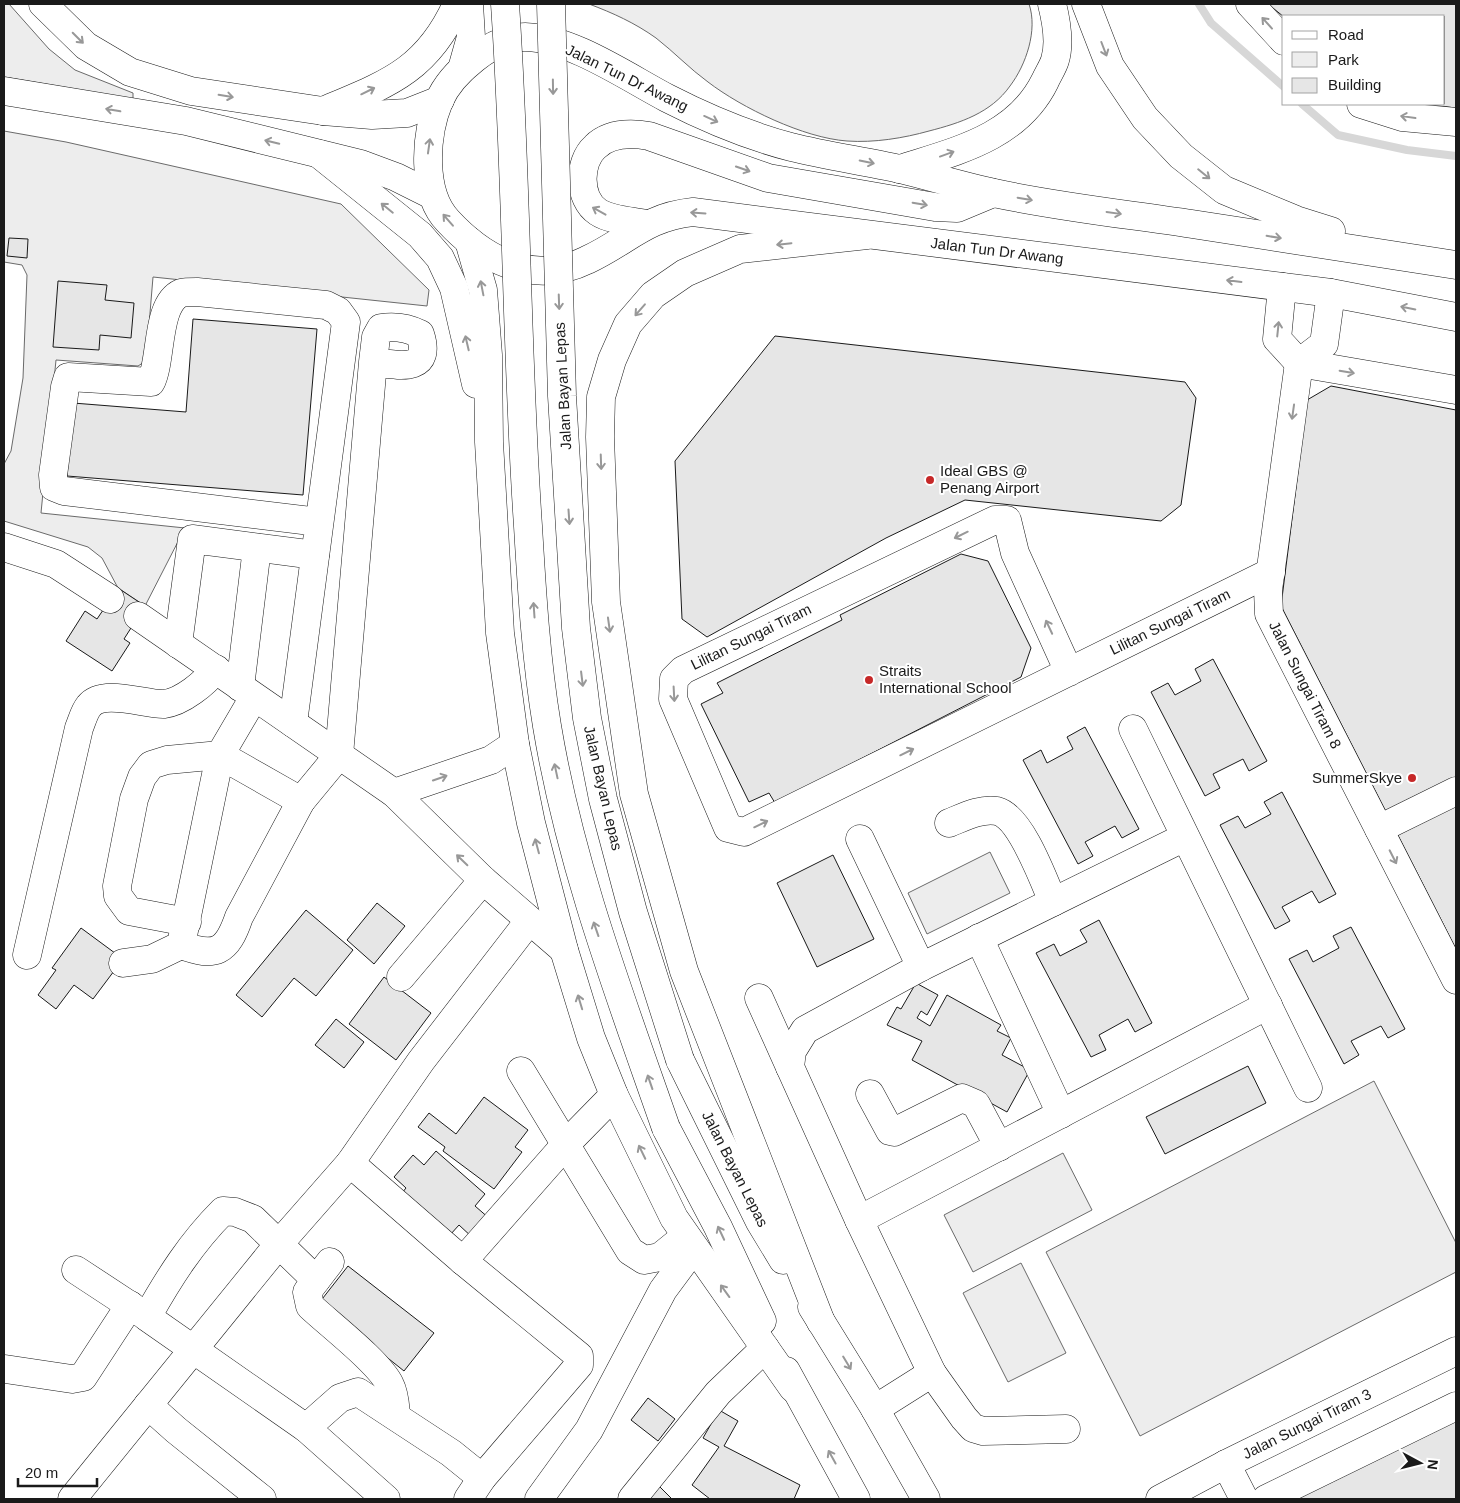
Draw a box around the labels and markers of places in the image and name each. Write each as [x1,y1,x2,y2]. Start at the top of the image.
place label: Ideal GBS @ Penang Airport [940,462,1040,496]
marker: Ideal GBS @ Penang Airport [924,474,936,486]
place label: Straits International School [879,662,1012,696]
marker: Straits International School [863,674,875,686]
place label: SummerSkye [1312,769,1402,786]
marker: SummerSkye [1406,772,1418,784]

